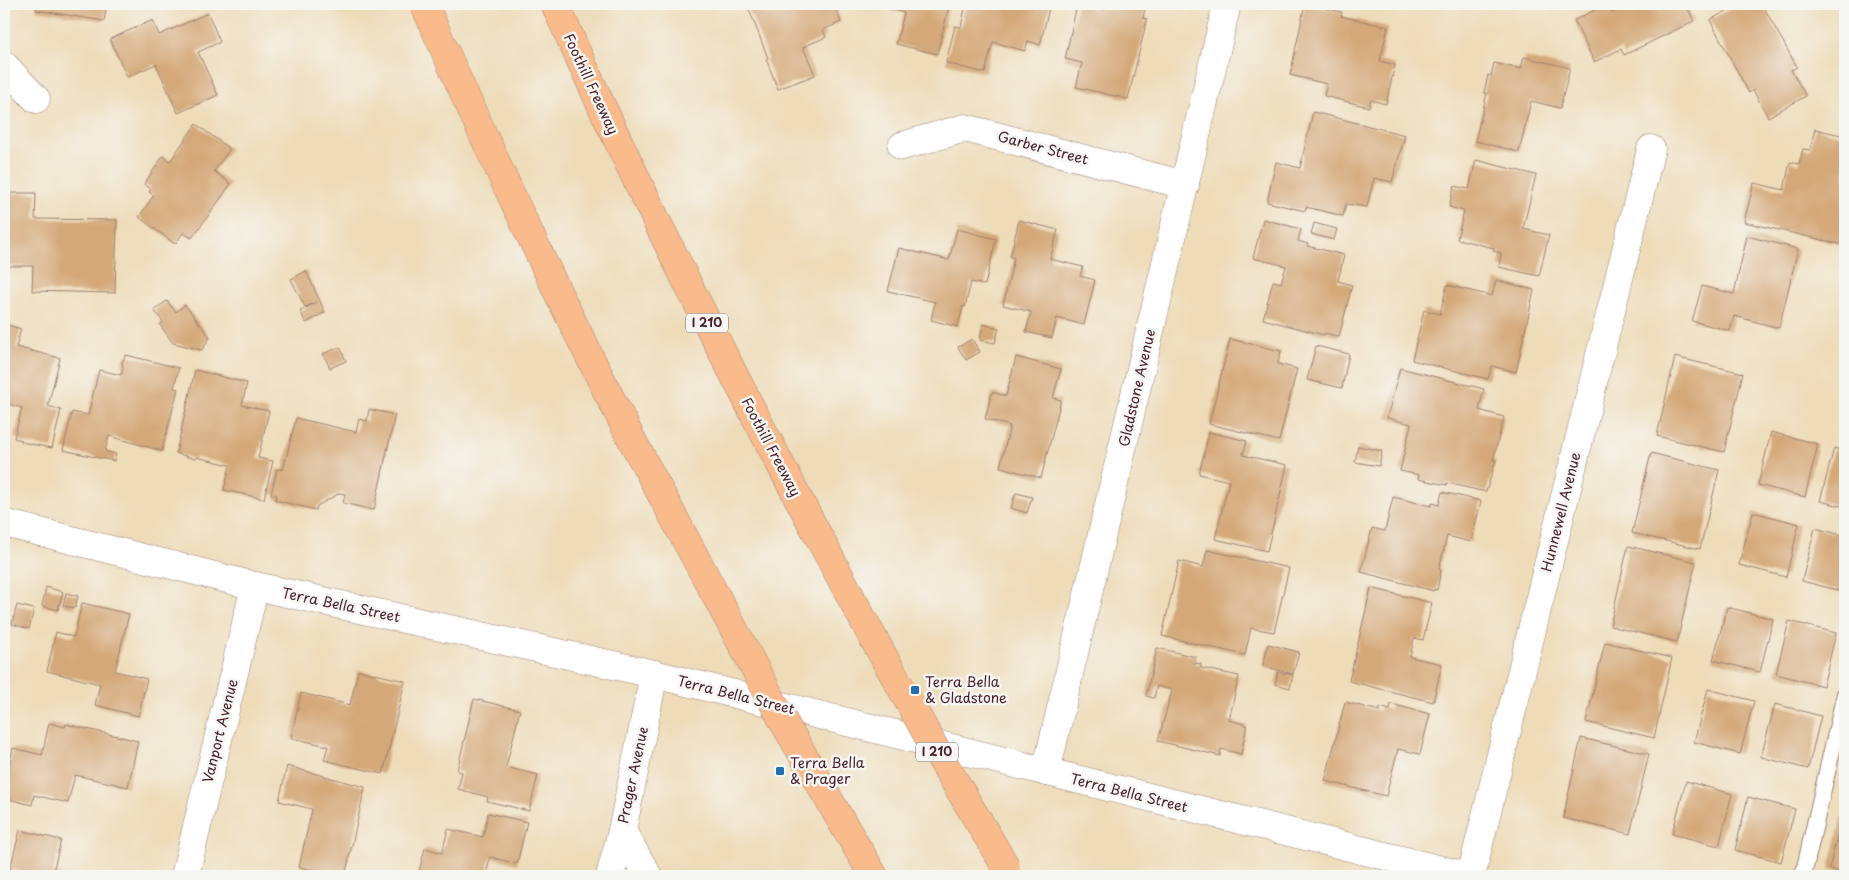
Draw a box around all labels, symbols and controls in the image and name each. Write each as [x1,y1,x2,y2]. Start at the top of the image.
street label: Foothill Freeway [559,30,624,138]
street label: Garber Street [996,125,1091,170]
road number: I 210 [686,314,728,332]
street label: Gladstone Avenue [1113,327,1160,449]
street label: Foothill Freeway [736,394,806,500]
street label: Hunnewell Avenue [1535,450,1586,574]
street label: Terra Bella Street [280,582,402,627]
street label: Terra Bella Street [675,670,797,719]
place label: Terra Bella & Gladstone [925,671,1007,708]
street label: Vanport Avenue [196,676,243,785]
marker: Terra Bella & Gladstone [909,684,921,696]
street label: Prager Avenue [612,724,653,825]
road number: I 210 [916,742,958,762]
place label: Terra Bella & Prager [790,752,865,789]
marker: Terra Bella & Prager [774,765,786,777]
street label: Terra Bella Street [1068,768,1190,817]

